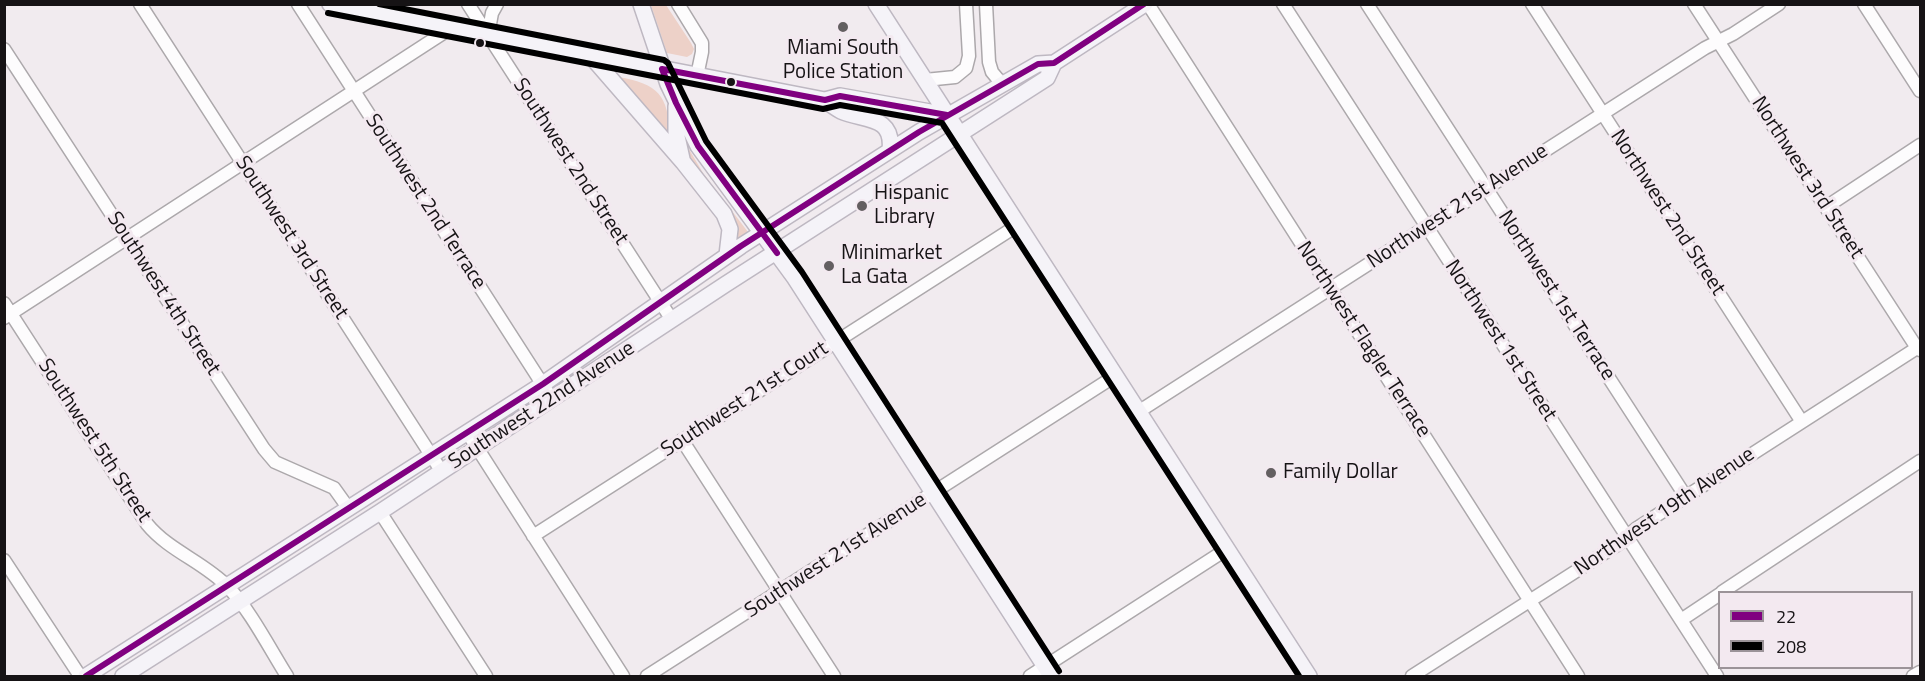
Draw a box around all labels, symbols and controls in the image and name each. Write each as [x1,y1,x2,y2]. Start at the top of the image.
marker: Miami South Police Station [836,20,850,34]
place label: Miami South Police Station [783,36,903,86]
unlabelled marker [474,37,486,49]
street label: Southwest 2nd Street [507,74,633,250]
unlabelled marker [725,76,737,88]
street label: Northwest 3rd Street [1745,92,1869,264]
street label: Southwest 2nd Terrace [359,110,491,294]
street label: Northwest 2nd Street [1604,126,1730,300]
street label: Northwest 21st Avenue [1363,139,1553,275]
street label: Southwest 3rd Street [229,152,353,324]
place label: Hispanic Library [874,181,949,231]
marker: Hispanic Library [855,199,869,213]
street label: Northwest 1st Terrace [1492,206,1620,386]
street label: Southwest 4th Street [101,208,225,380]
street label: Northwest Flagler Terrace [1290,237,1436,443]
place label: Minimarket La Gata [841,241,942,291]
street label: Northwest 1st Street [1439,256,1561,426]
marker: Minimarket La Gata [822,259,836,273]
street label: Southwest 22nd Avenue [444,336,640,476]
street label: Southwest 21st Court [657,337,833,463]
street label: Southwest 5th Street [32,355,156,527]
street label: Northwest 19th Avenue [1570,442,1760,582]
place label: Family Dollar [1283,460,1398,486]
marker: Family Dollar [1264,466,1278,480]
street label: Southwest 21st Avenue [740,488,932,624]
legend [1718,591,1913,669]
text: 22 [1776,603,1796,630]
text: 208 [1776,633,1806,660]

